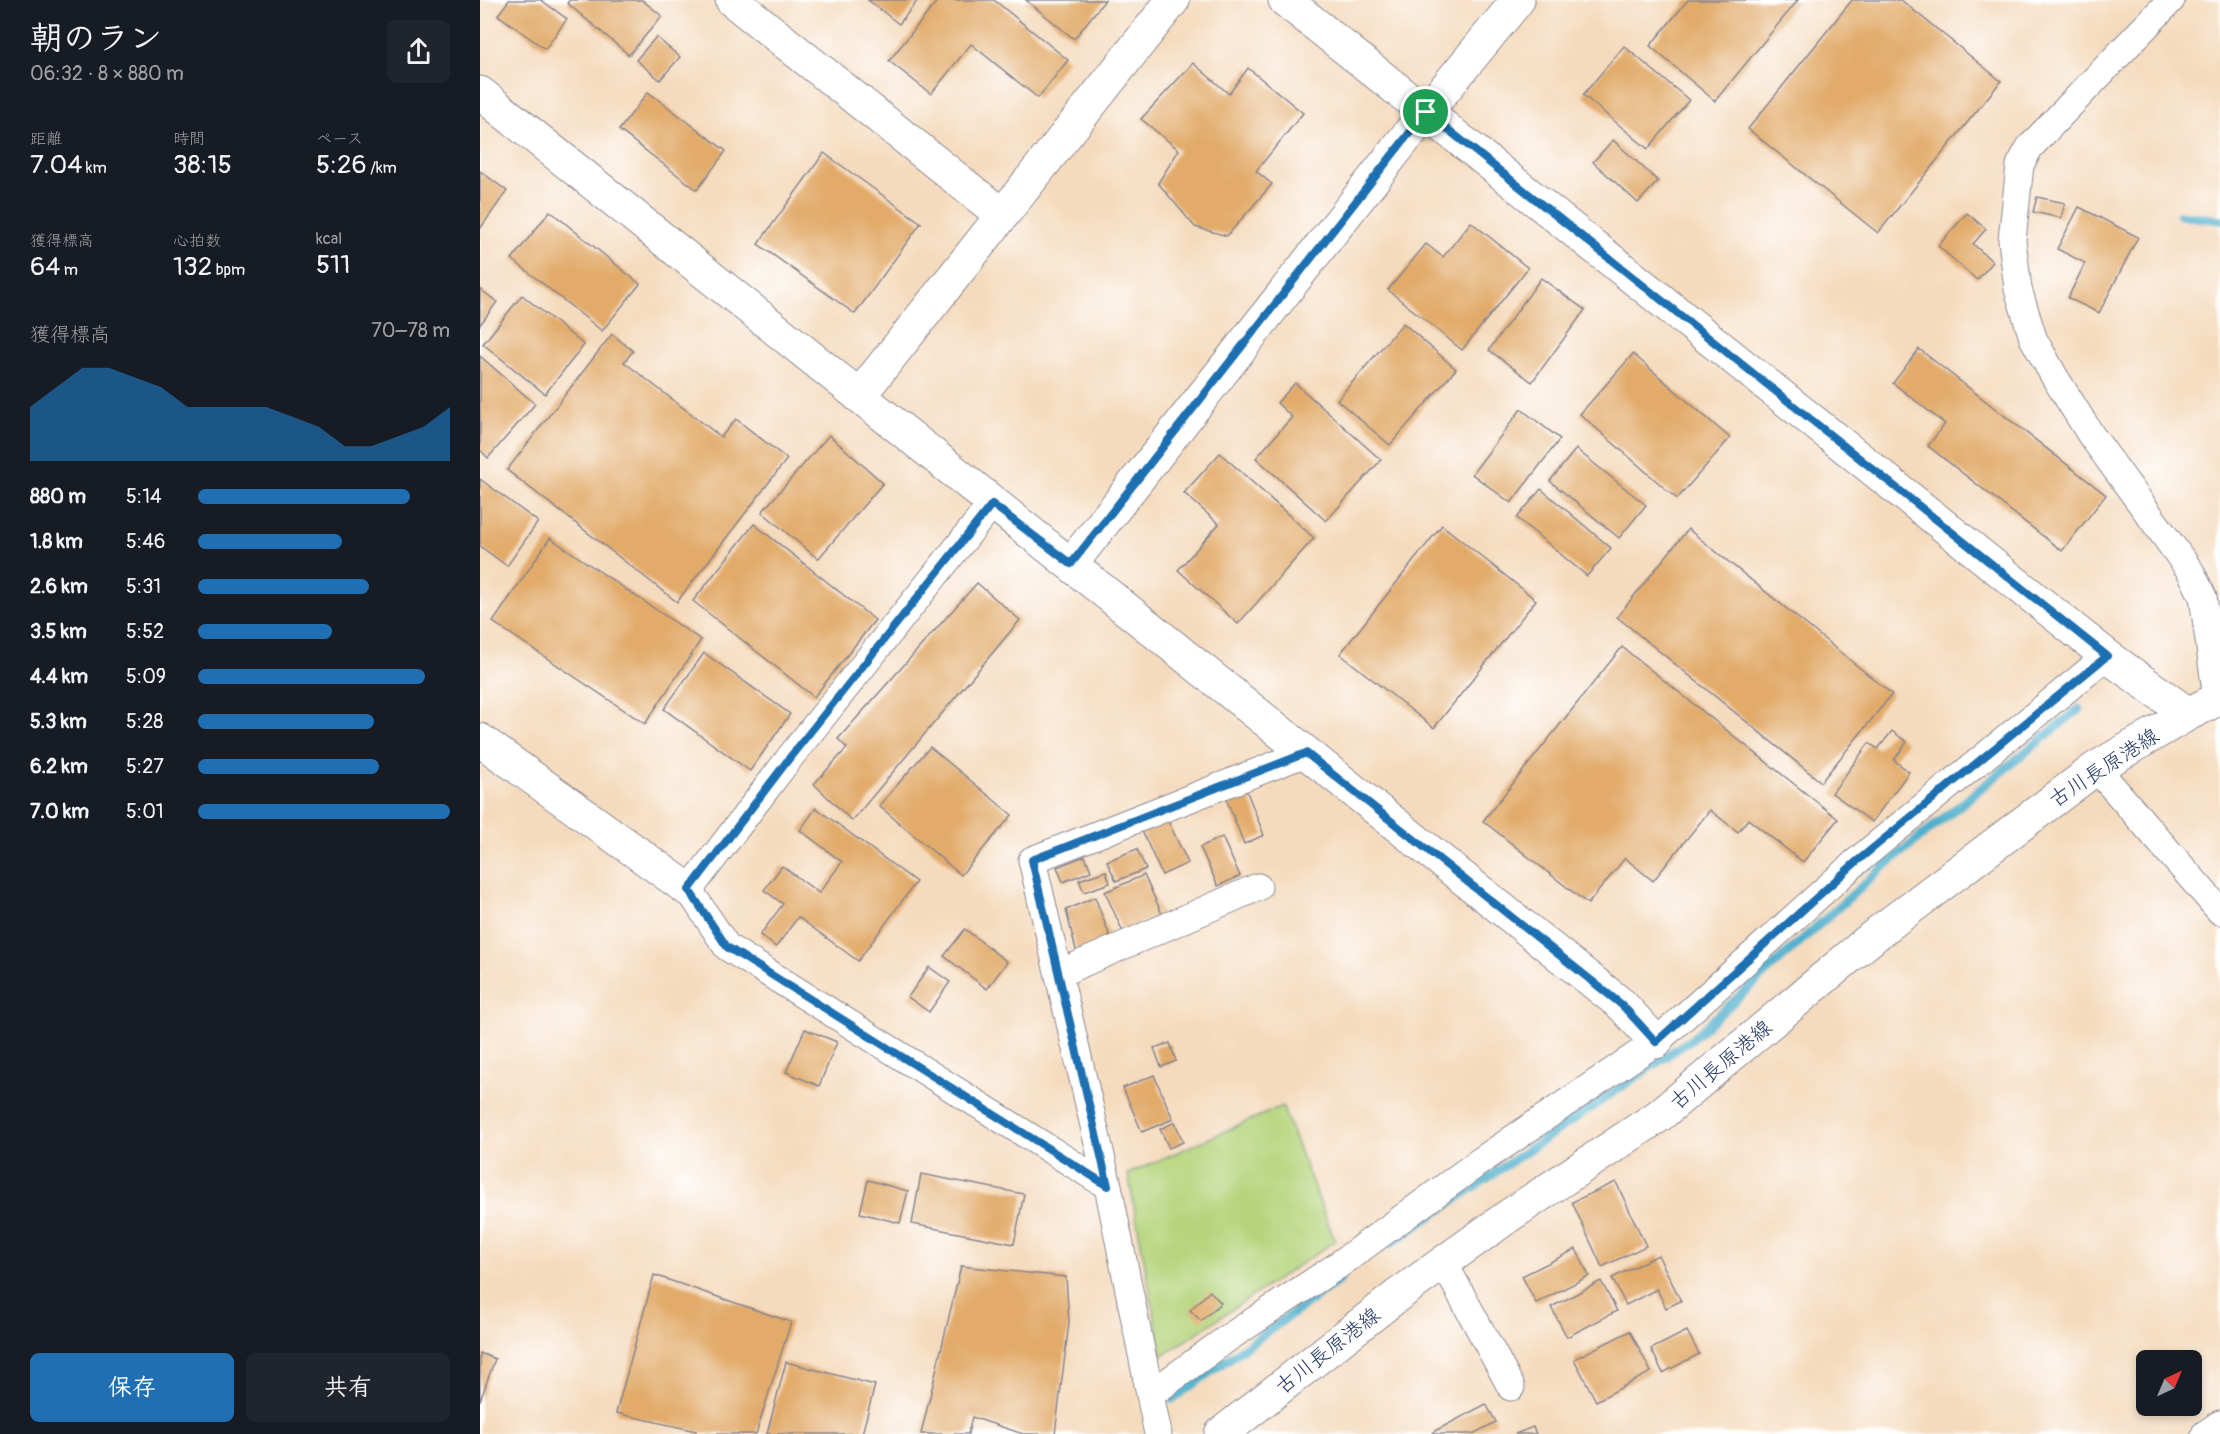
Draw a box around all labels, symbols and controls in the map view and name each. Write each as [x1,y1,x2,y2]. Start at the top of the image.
text: 朝のラン [30,18,162,59]
button: share [387,20,450,83]
text: 06:32 · 8 × 880 m [30,61,184,86]
pin [1400,86,1451,137]
icon: arrive [1409,95,1442,128]
text: 距離 [30,129,62,149]
text: 時間 [173,129,205,149]
text: ペース [316,129,363,149]
text: 7.04 [30,149,82,181]
text: 38:15 [173,149,232,181]
text: 5:26 [316,149,367,181]
text: km [82,158,107,178]
text: /km [367,158,397,178]
text: kcal [316,229,342,249]
text: 獲得標高 [30,231,94,251]
text: 心拍数 [173,231,221,251]
text: 511 [316,249,350,281]
text: 64 [30,251,60,283]
text: 132 [173,251,212,283]
text: m [60,260,78,280]
text: bpm [212,260,245,280]
text: 70–78 m [371,318,450,343]
text: 獲得標高 [30,322,110,347]
text: 880 m [30,484,86,509]
text: 5:14 [126,484,162,509]
text: 1.8 km [30,529,83,554]
text: 5:46 [126,529,165,554]
text: 2.6 km [30,574,88,599]
text: 5:31 [126,574,161,599]
text: 3.5 km [30,619,87,644]
text: 5:52 [126,619,164,644]
text: 4.4 km [30,664,88,689]
text: 5:09 [126,664,166,689]
text: 5.3 km [30,709,87,734]
text: 5:28 [126,709,163,734]
street label: 古川長原港線 [2044,722,2164,814]
text: 6.2 km [30,754,88,779]
text: 5:27 [126,754,164,779]
text: 7.0 km [30,799,89,824]
text: 5:01 [126,799,164,824]
street label: 古川長原港線 [1664,1014,1778,1116]
street label: 古川長原港線 [1270,1302,1386,1400]
north arrow [2136,1350,2202,1416]
map controls [2136,1350,2202,1416]
button: 保存 [30,1353,234,1422]
button: 共有 [246,1353,450,1422]

